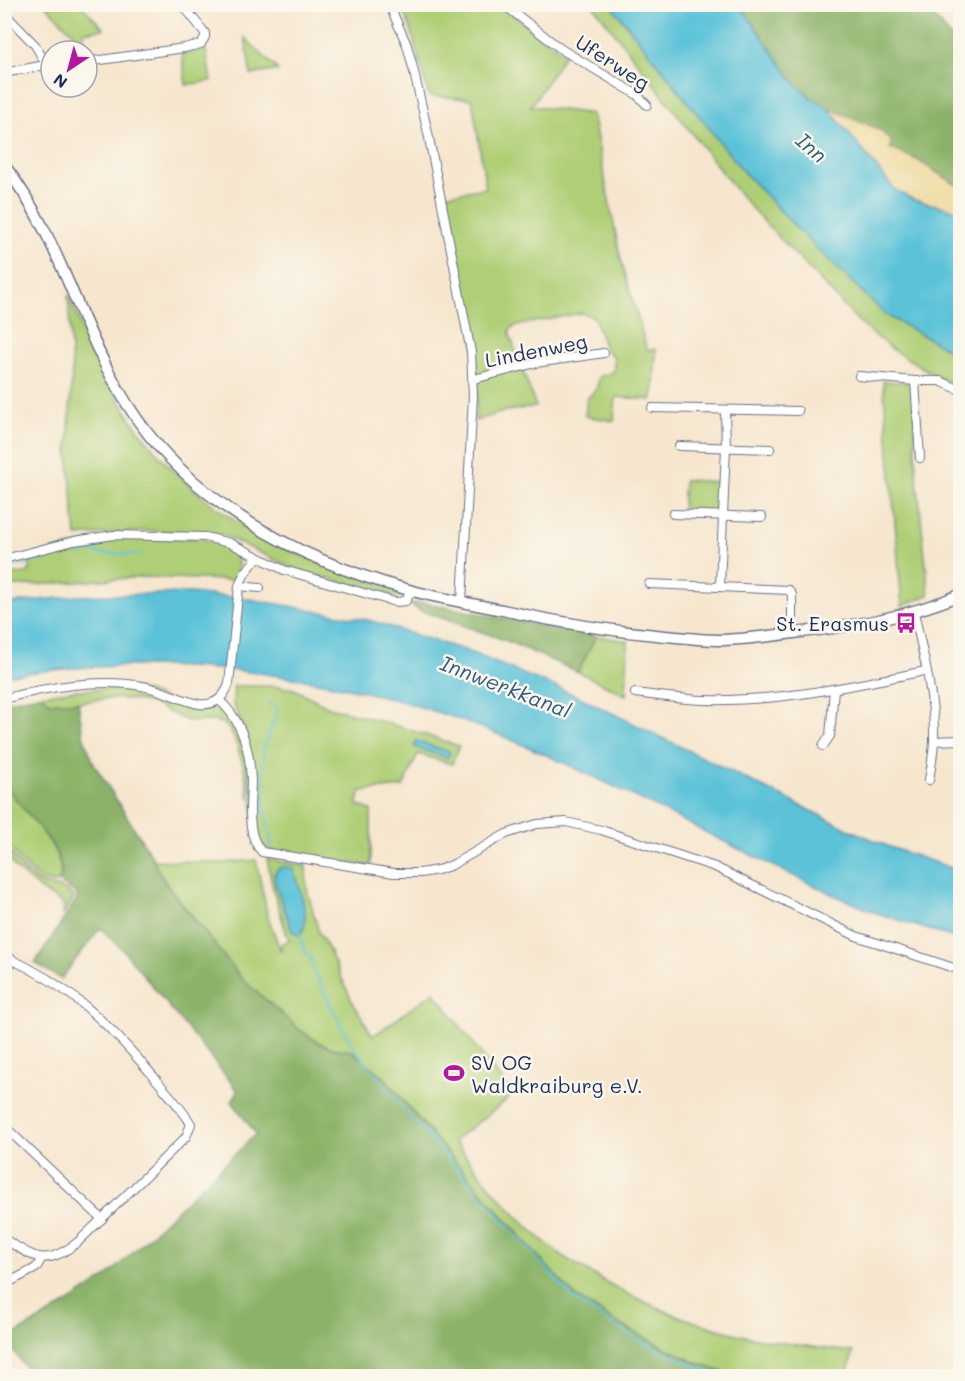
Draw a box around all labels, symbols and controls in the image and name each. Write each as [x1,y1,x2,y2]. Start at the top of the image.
street label: Uferweg [571,28,655,96]
north arrow [39,39,99,99]
text: N [49,69,71,94]
water label: Inn [791,126,833,168]
street label: Lindenweg [483,327,589,373]
place label: St. Erasmus [776,610,889,636]
bus stop icon: St. Erasmus [894,611,918,635]
water label: Innwerkkanal [437,649,576,724]
place label: SV OG Waldkraiburg e.V. [471,1049,643,1098]
sports icon: SV OG Waldkraiburg e.V. [442,1061,466,1085]

